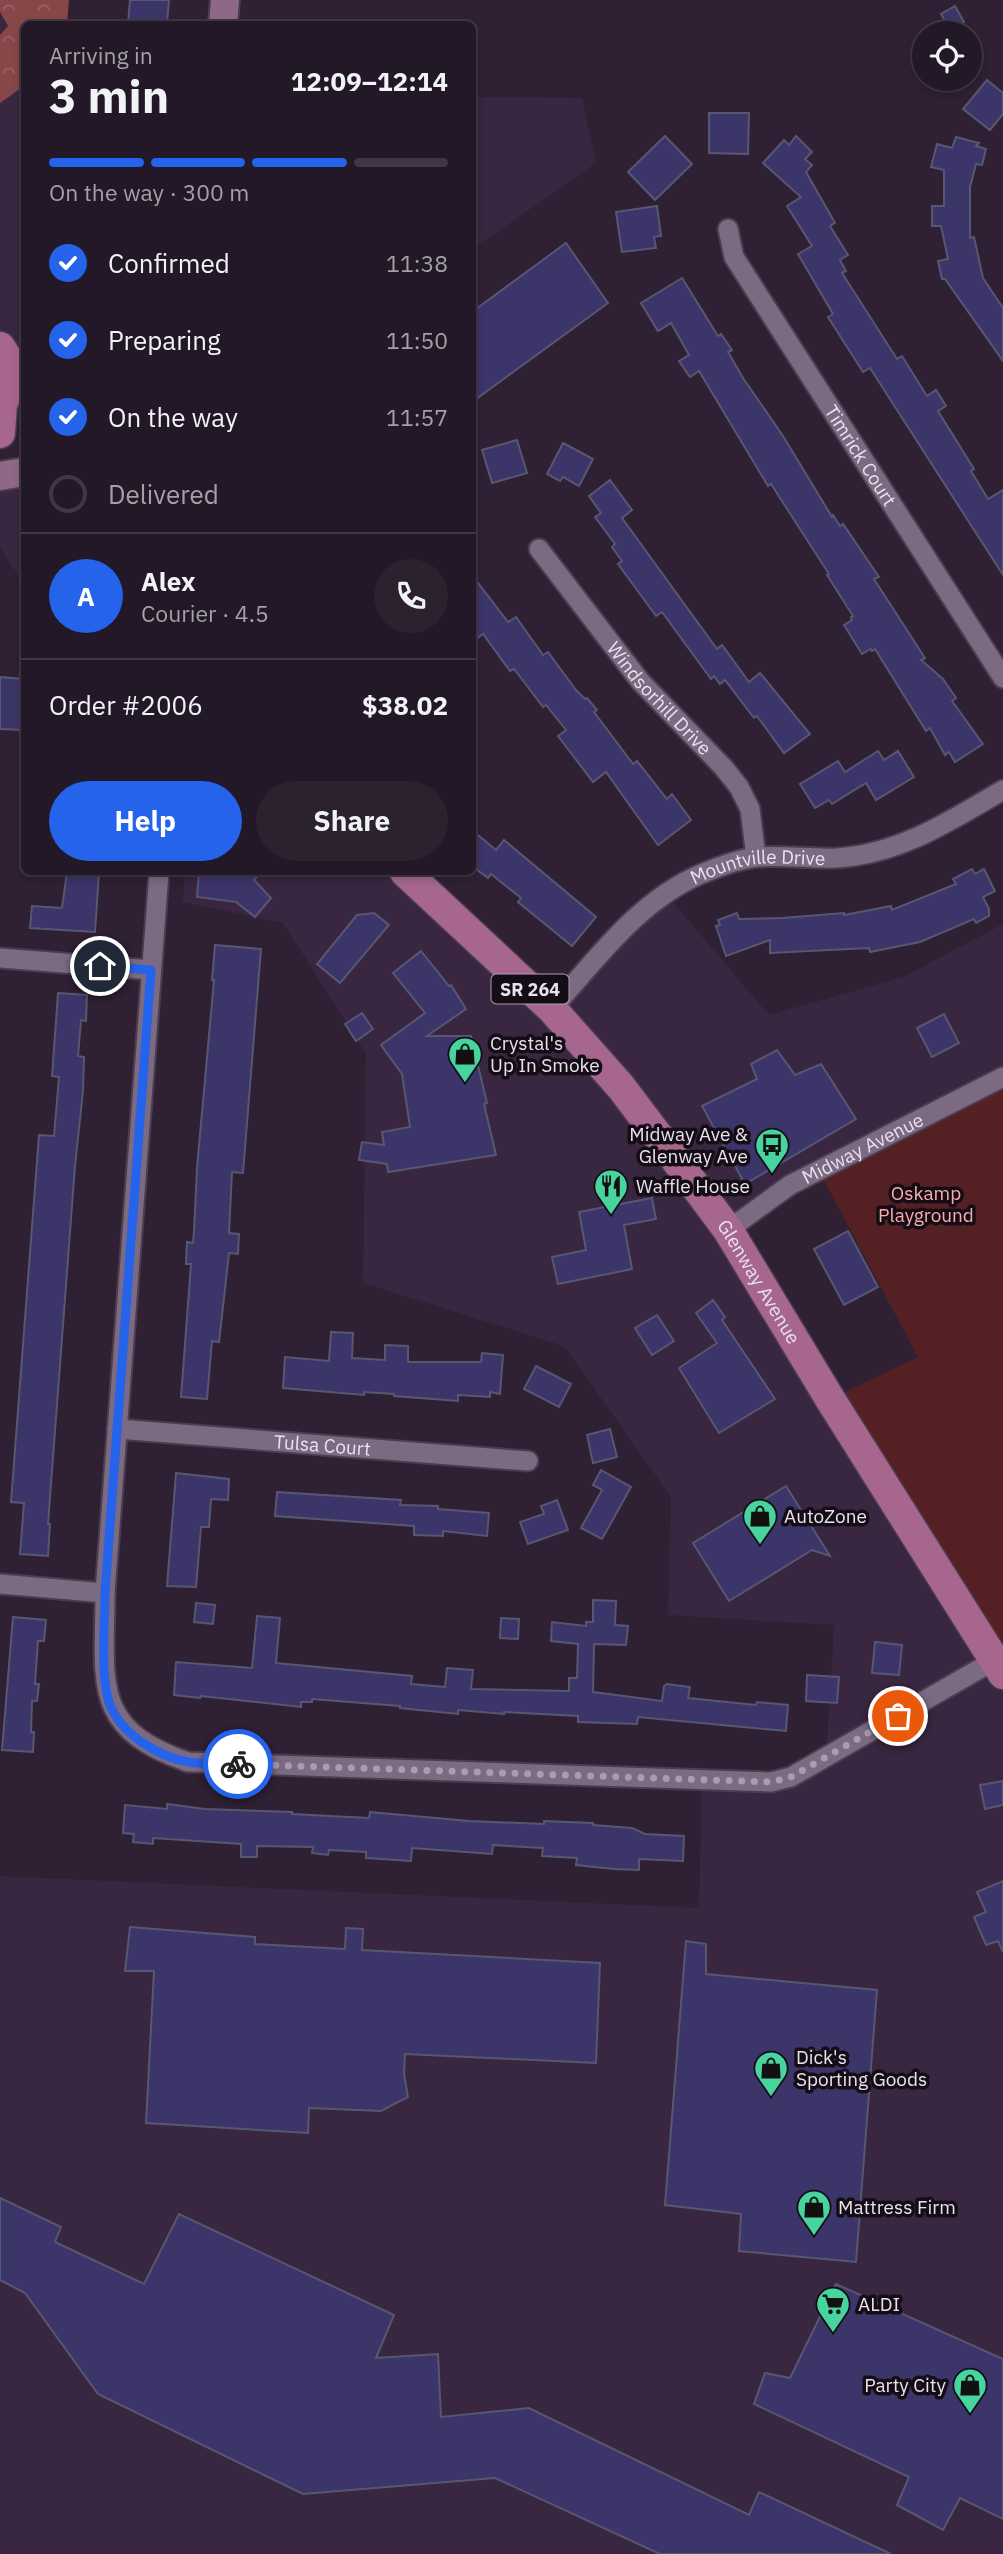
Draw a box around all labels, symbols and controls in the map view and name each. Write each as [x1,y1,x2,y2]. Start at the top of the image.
map controls [912,21,982,91]
button: locate [912,21,982,91]
text: Arriving in [49,40,153,70]
text: 12:09–12:14 [291,64,448,98]
text: 3 min [49,66,169,126]
text: On the way · 300 m [49,177,249,207]
icon: check [49,244,87,282]
text: Confirmed [108,246,230,280]
text: 11:38 [386,248,448,278]
icon: check [49,321,87,359]
text: Preparing [108,323,221,357]
text: 11:50 [386,325,448,355]
icon: check [49,398,87,436]
text: On the way [108,400,238,434]
street label: Timrick Court [820,400,902,510]
text: 11:57 [386,402,448,432]
text: Delivered [108,477,219,511]
button: phone [374,559,448,633]
text: Alex [141,564,195,598]
text: A [77,579,95,613]
text: Courier · 4.5 [141,598,269,628]
street label: Windsorhill Drive [602,637,717,760]
text: Order #2006 [49,688,203,722]
text: $38.02 [362,688,448,722]
button: Help [49,781,242,861]
button: Share [256,781,448,861]
street label: Mountville Drive [686,844,826,889]
pin [70,936,130,996]
icon: home [81,947,119,985]
road number: SR 264 [491,974,568,1004]
place label: Crystal's Up In Smoke [490,1031,600,1077]
shop icon: Crystal's Up In Smoke [446,1035,484,1084]
street label: Midway Avenue [798,1107,927,1189]
place label: Midway Ave & Glenway Ave [629,1122,748,1168]
bus stop icon: Midway Ave & Glenway Ave [753,1126,791,1175]
restaurant icon: Waffle House [592,1167,630,1216]
place label: Waffle House [636,1174,750,1198]
park label: Oskamp Playground [878,1181,974,1227]
street label: Glenway Avenue [712,1214,806,1348]
street label: Tulsa Court [273,1429,372,1461]
shop icon: AutoZone [741,1497,779,1546]
place label: AutoZone [784,1504,867,1528]
pin [868,1686,928,1746]
icon: bag [879,1697,917,1735]
courier [203,1729,273,1799]
icon: bike [219,1745,257,1783]
place label: Dick's Sporting Goods [796,2045,927,2091]
shop icon: Dick's Sporting Goods [752,2049,790,2098]
shop icon: Mattress Firm [795,2188,833,2237]
place label: Mattress Firm [838,2195,956,2219]
supermarket icon: ALDI [814,2285,852,2334]
place label: ALDI [858,2292,900,2316]
shop icon: Party City [951,2366,989,2415]
place label: Party City [864,2373,947,2397]

